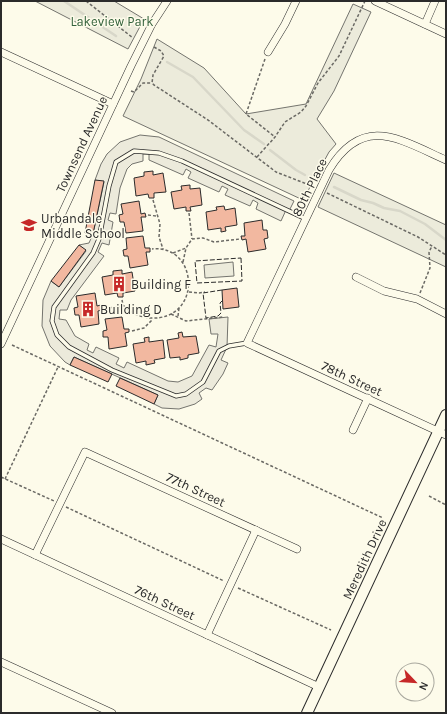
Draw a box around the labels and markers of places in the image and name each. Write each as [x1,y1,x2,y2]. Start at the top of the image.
place label: Urbandale Middle School [41,211,125,241]
school or university icon: Urbandale Middle School [20,216,38,234]
building icon: Building F [110,275,128,293]
place label: Building F [131,277,191,292]
building icon: Building D [79,300,97,318]
place label: Building D [100,302,162,317]

